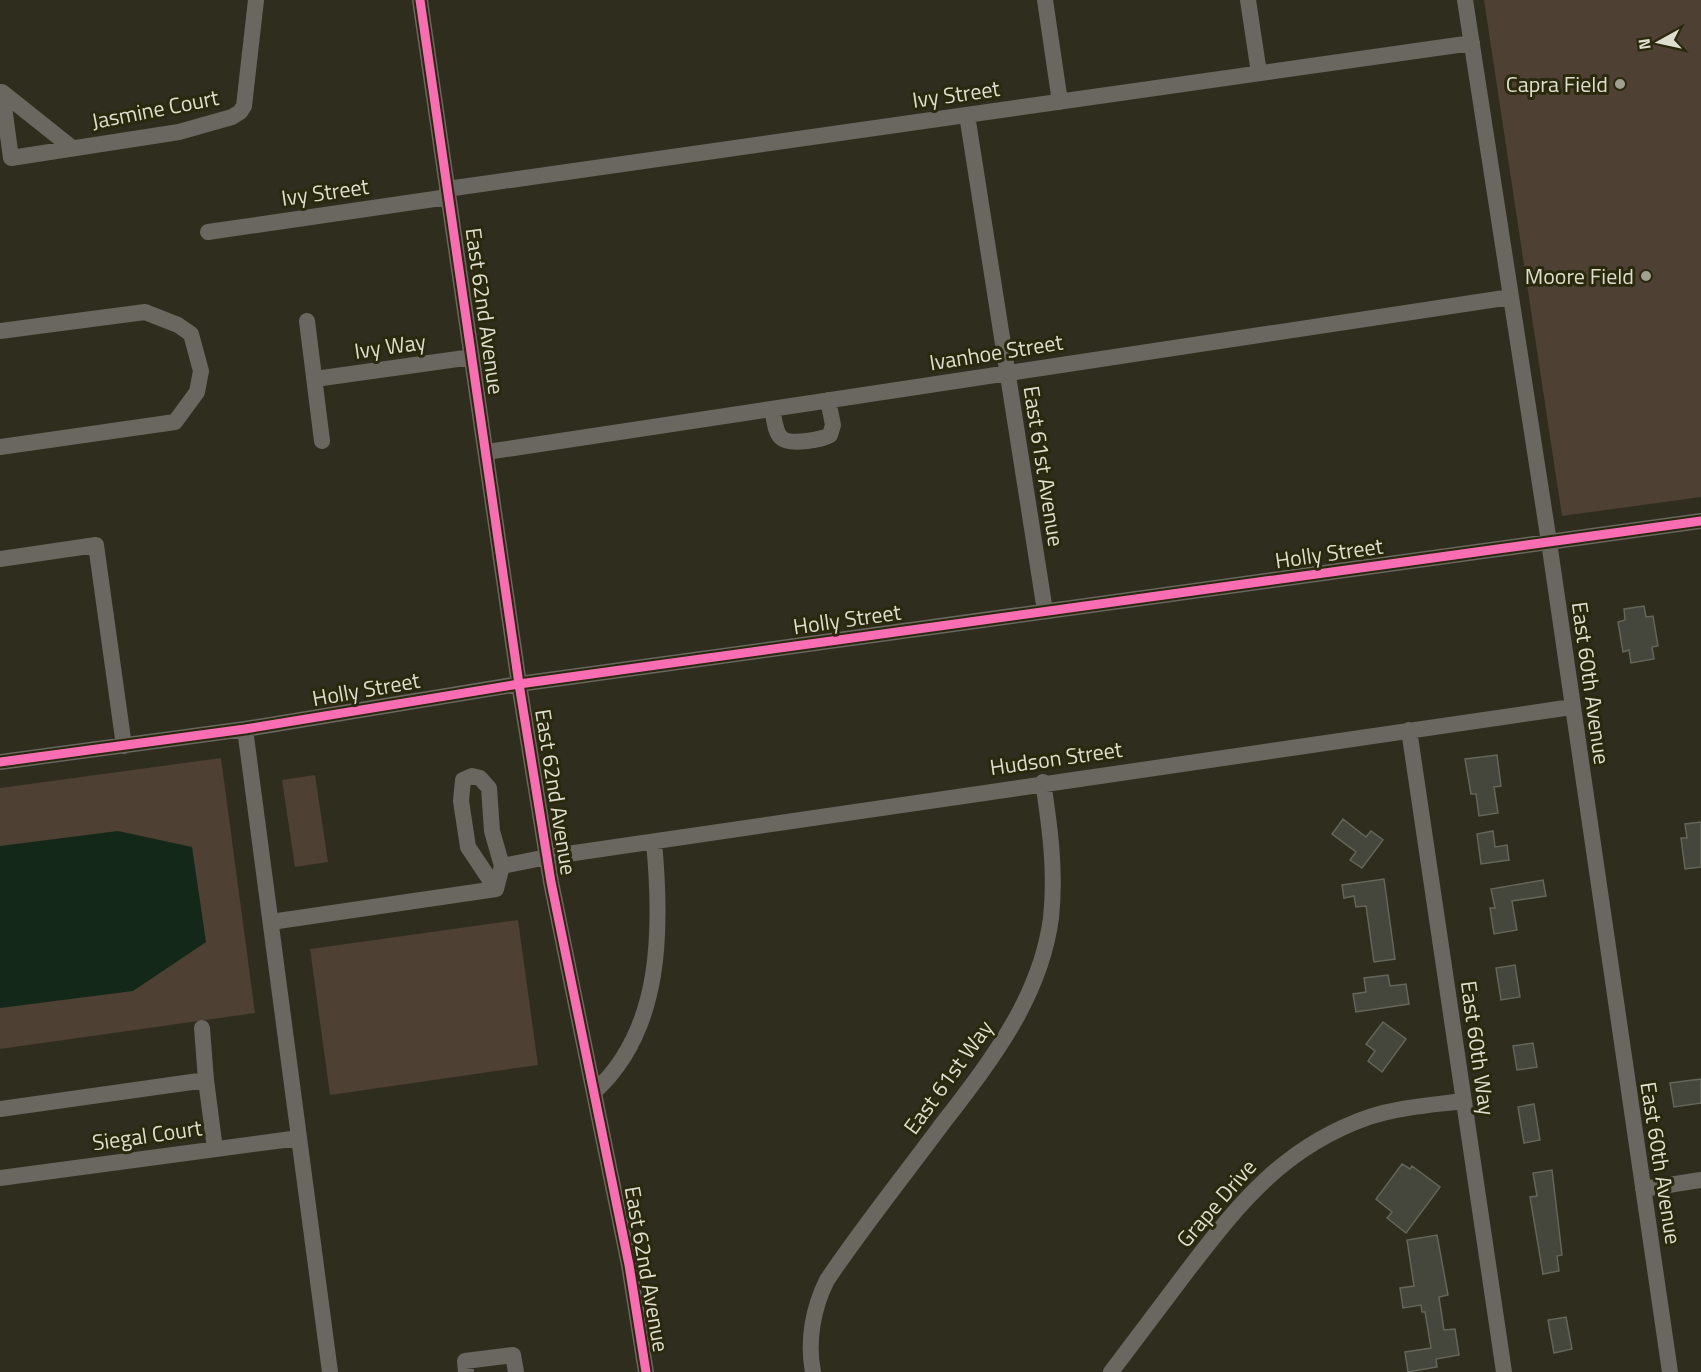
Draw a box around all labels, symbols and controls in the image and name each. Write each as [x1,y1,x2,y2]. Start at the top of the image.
north arrow [1629,12,1689,72]
text: N [1631,37,1657,51]
place label: Capra Field [1506,67,1608,101]
street label: Ivy Street [910,71,1002,117]
marker: Capra Field [1613,77,1627,91]
street label: Jasmine Court [88,80,222,138]
street label: Ivy Street [279,169,371,215]
street label: East 62nd Avenue [456,226,514,396]
place label: Moore Field [1525,259,1634,293]
marker: Moore Field [1639,269,1653,283]
street label: Ivy Way [352,324,428,368]
street label: Ivanhoe Street [927,325,1065,379]
street label: East 61st Avenue [1015,383,1073,549]
street label: Holly Street [1273,529,1385,577]
street label: Holly Street [791,595,903,643]
street label: East 60th Avenue [1563,600,1619,766]
street label: Holly Street [310,663,423,715]
street label: East 62nd Avenue [526,707,586,877]
street label: Hudson Street [988,732,1125,784]
street label: East 60th Way [1452,978,1504,1118]
street label: East 61st Way [895,1012,1001,1141]
street label: East 60th Avenue [1631,1079,1691,1247]
street label: Siegal Court [90,1110,204,1160]
street label: Grape Drive [1168,1151,1264,1255]
street label: East 62nd Avenue [616,1183,678,1355]

